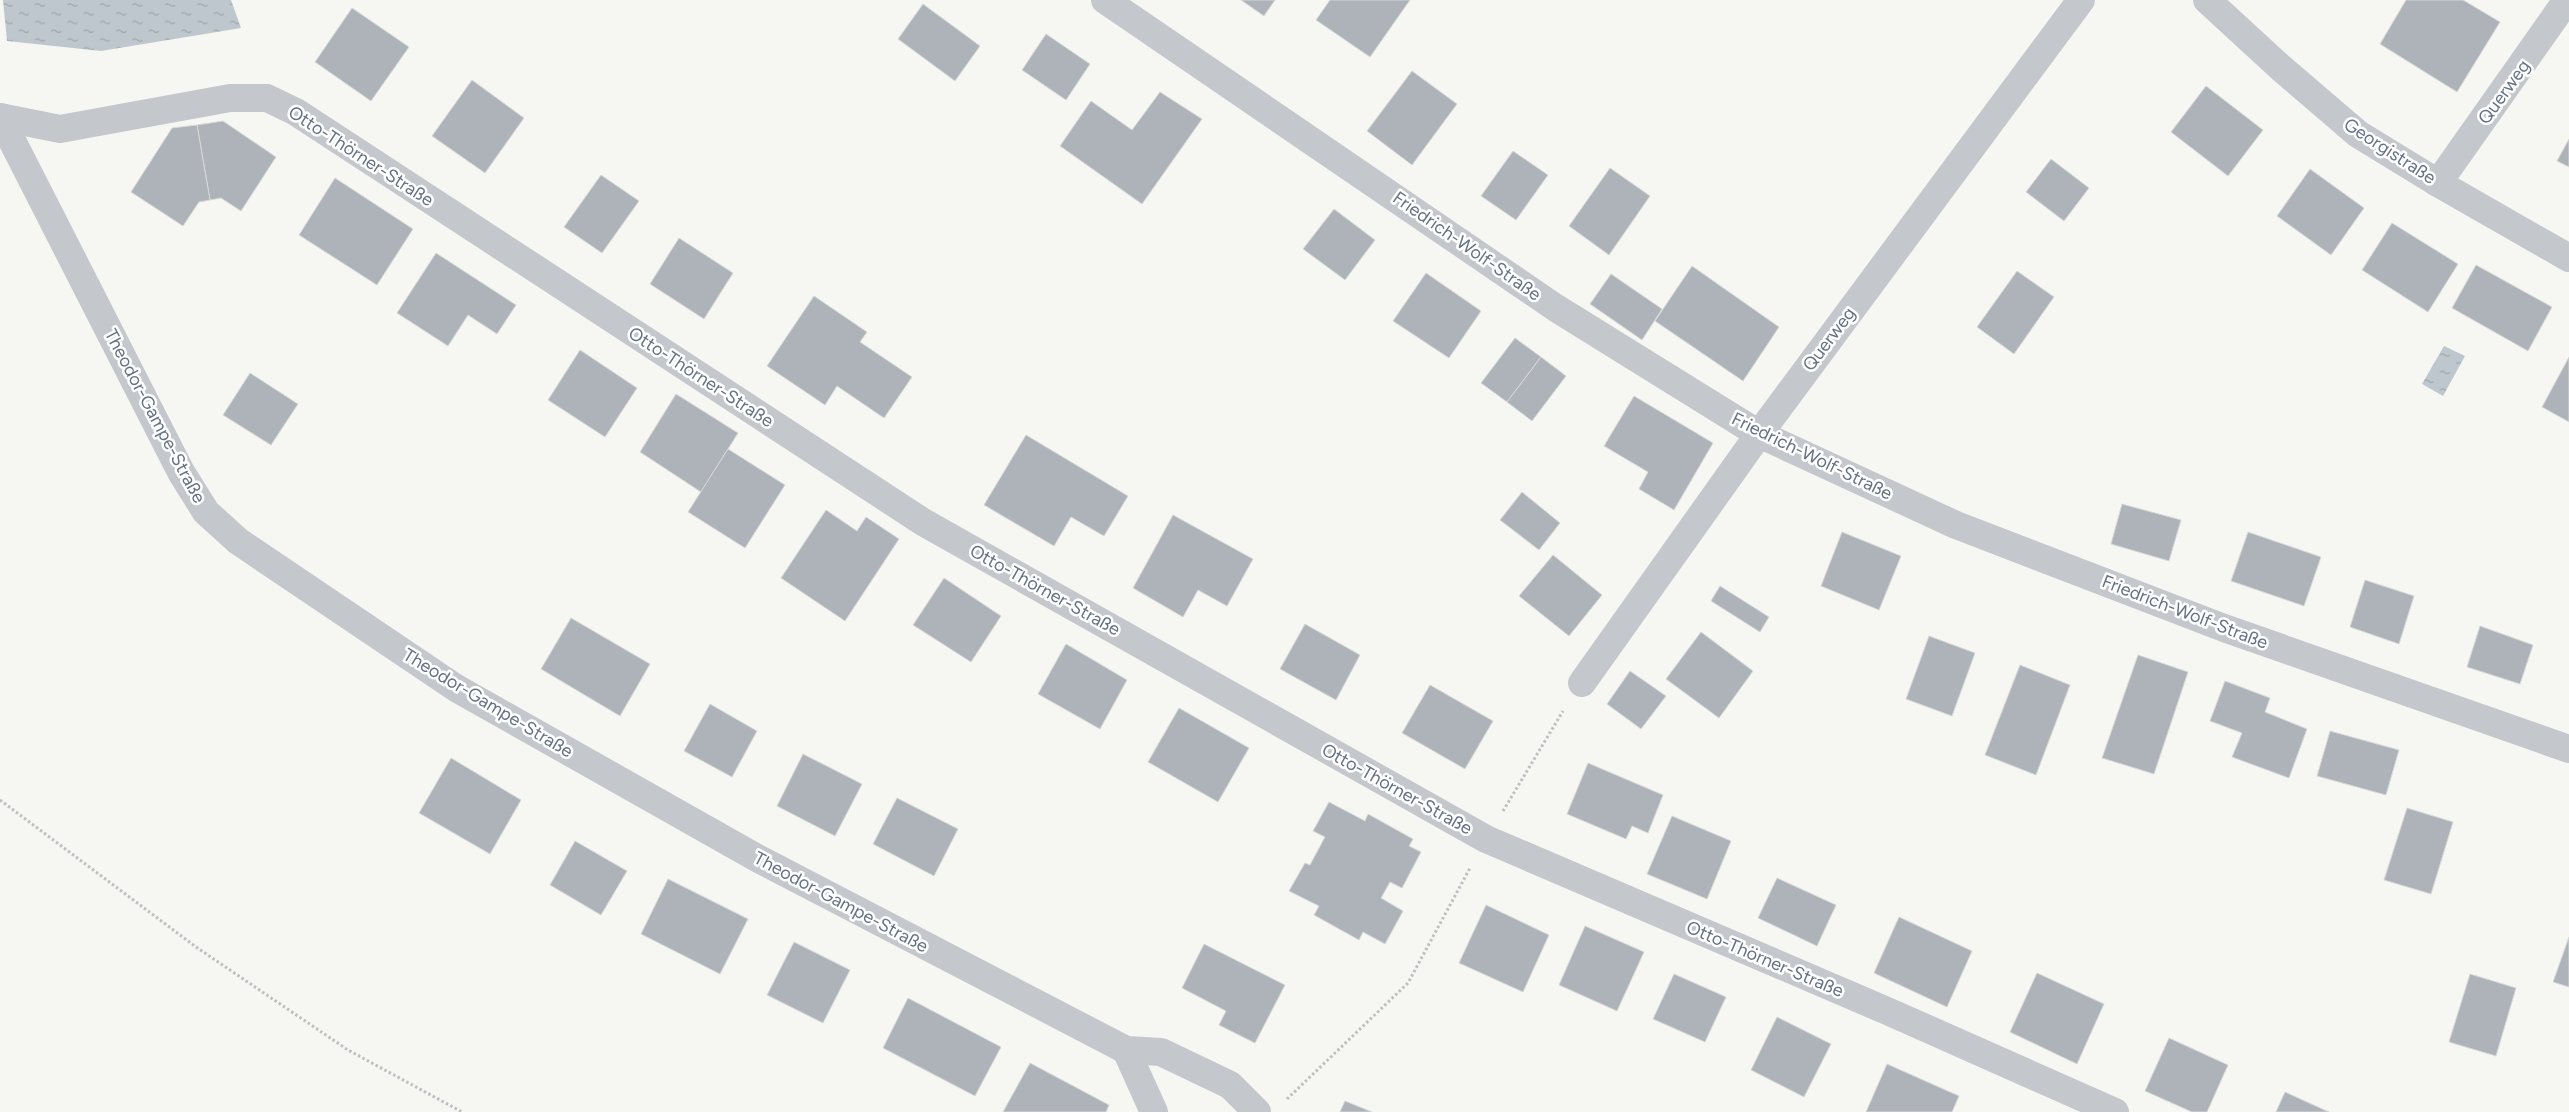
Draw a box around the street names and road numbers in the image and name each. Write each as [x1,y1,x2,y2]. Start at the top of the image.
street label: Querweg [2473,55,2535,129]
street label: Otto-Thörner-Straße [284,101,438,211]
street label: Georgistraße [2340,113,2440,189]
street label: Friedrich-Wolf-Straße [1389,187,1546,306]
street label: Querweg [1798,303,1860,375]
street label: Otto-Thörner-Straße [624,322,778,432]
street label: Theodor-Gampe-Straße [100,325,210,507]
street label: Friedrich-Wolf-Straße [1728,408,1896,505]
street label: Otto-Thörner-Straße [966,540,1124,641]
street label: Friedrich-Wolf-Straße [2099,570,2271,654]
street label: Theodor-Gampe-Straße [399,644,577,762]
street label: Otto-Thörner-Straße [1318,739,1476,840]
street label: Theodor-Gampe-Straße [750,847,932,957]
street label: Otto-Thörner-Straße [1683,916,1847,1002]

